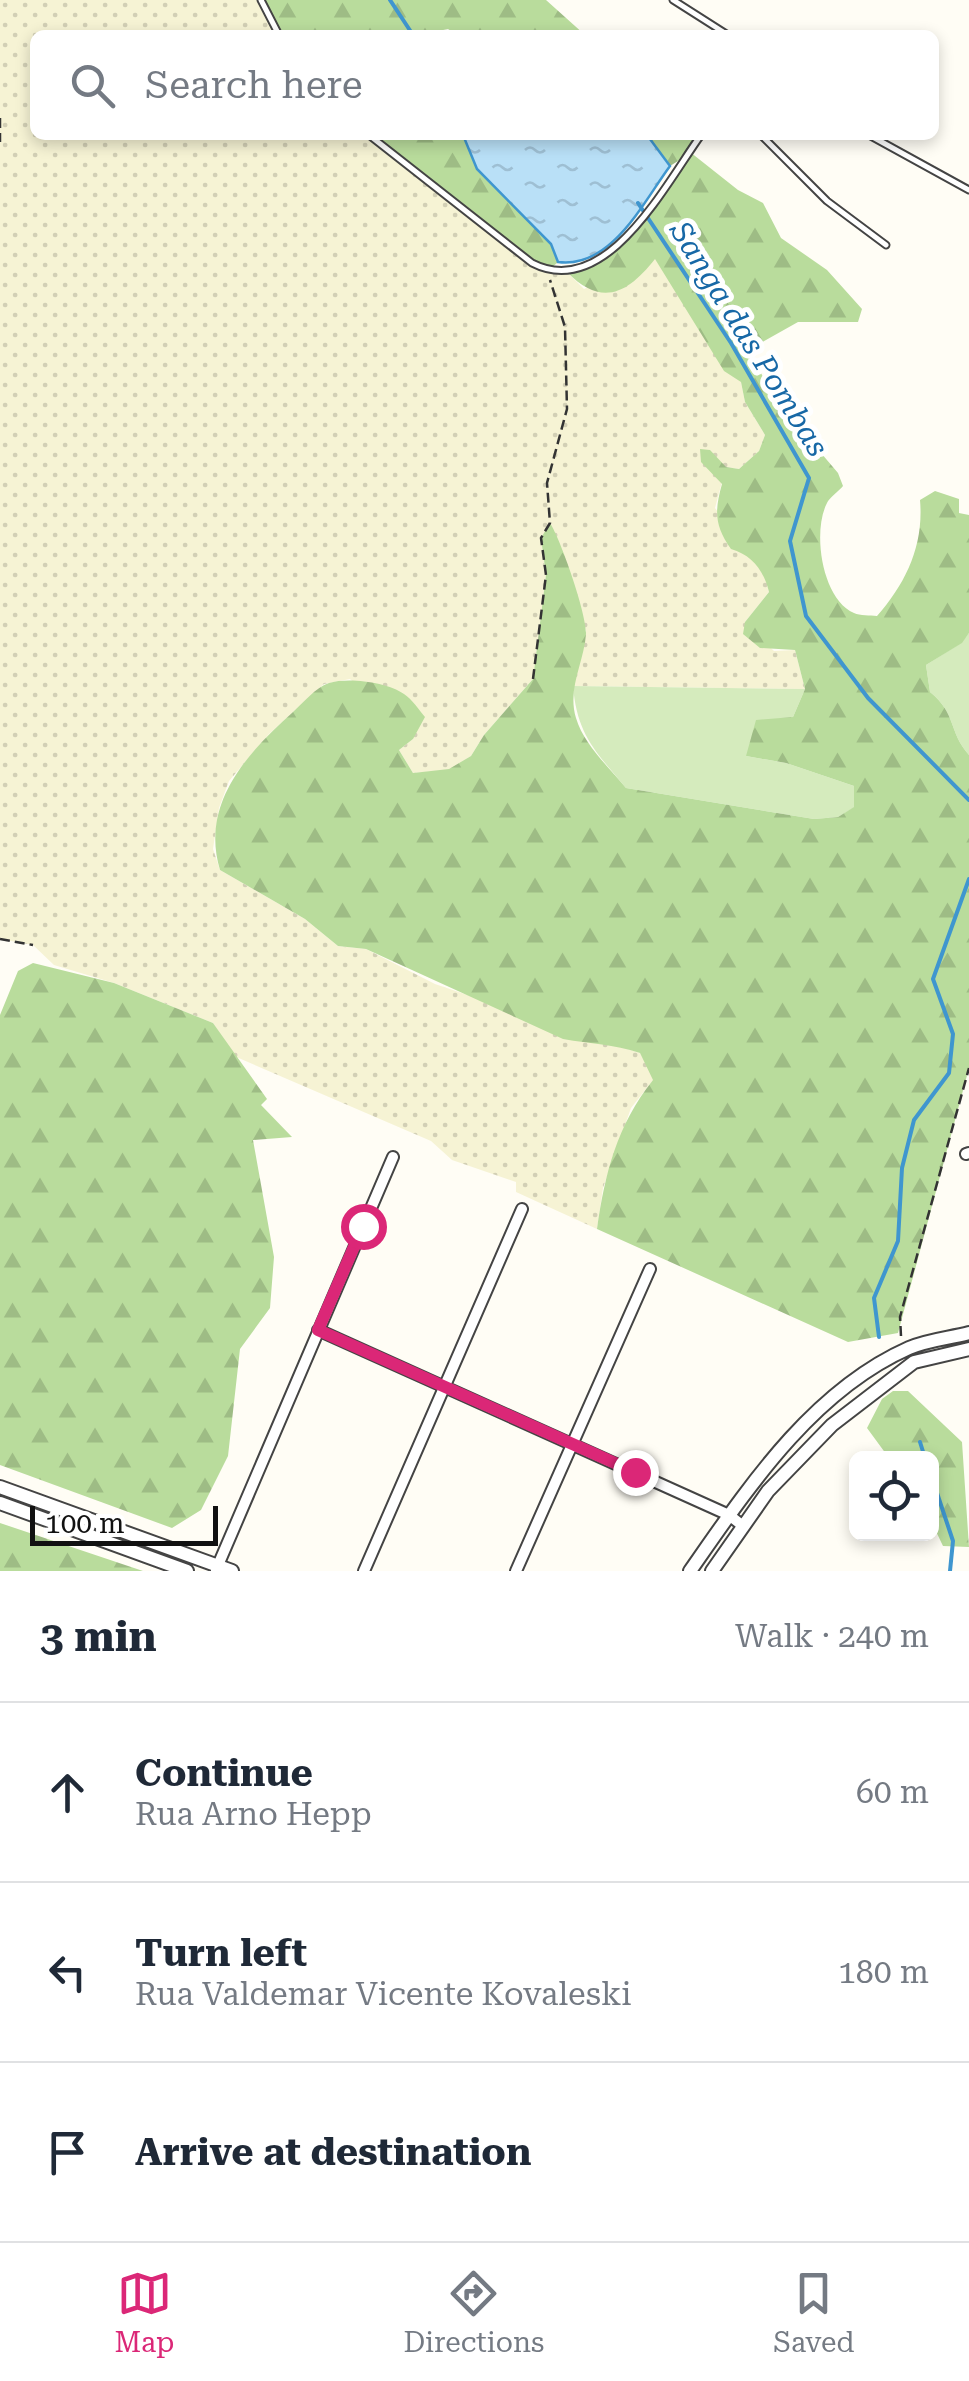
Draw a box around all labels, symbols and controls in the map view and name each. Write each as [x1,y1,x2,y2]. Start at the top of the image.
search box [30,30,939,140]
icon: search [65,58,120,113]
text: Search here [145,63,363,107]
water label: Sanga das Pombas [662,214,836,463]
route start [341,1204,387,1250]
route end [613,1450,659,1496]
map controls [849,1451,939,1541]
button: locate [849,1451,939,1541]
scale bar [30,1501,218,1546]
text: 100 m [45,1507,125,1540]
text: 3 min [40,1612,157,1661]
text: Walk · 240 m [735,1617,929,1655]
text: Continue [135,1751,313,1795]
icon: ahead [40,1765,95,1820]
text: 60 m [856,1773,929,1811]
text: Rua Arno Hepp [135,1795,372,1833]
text: Turn left [135,1931,307,1975]
icon: left [40,1945,95,2000]
text: 180 m [838,1953,929,1991]
text: Rua Valdemar Vicente Kovaleski [135,1975,631,2013]
icon: arrive [40,2125,95,2180]
text: Arrive at destination [135,2130,531,2174]
tab: Map [115,2266,174,2359]
tab: Directions [403,2266,544,2359]
tab: Saved [773,2266,855,2359]

